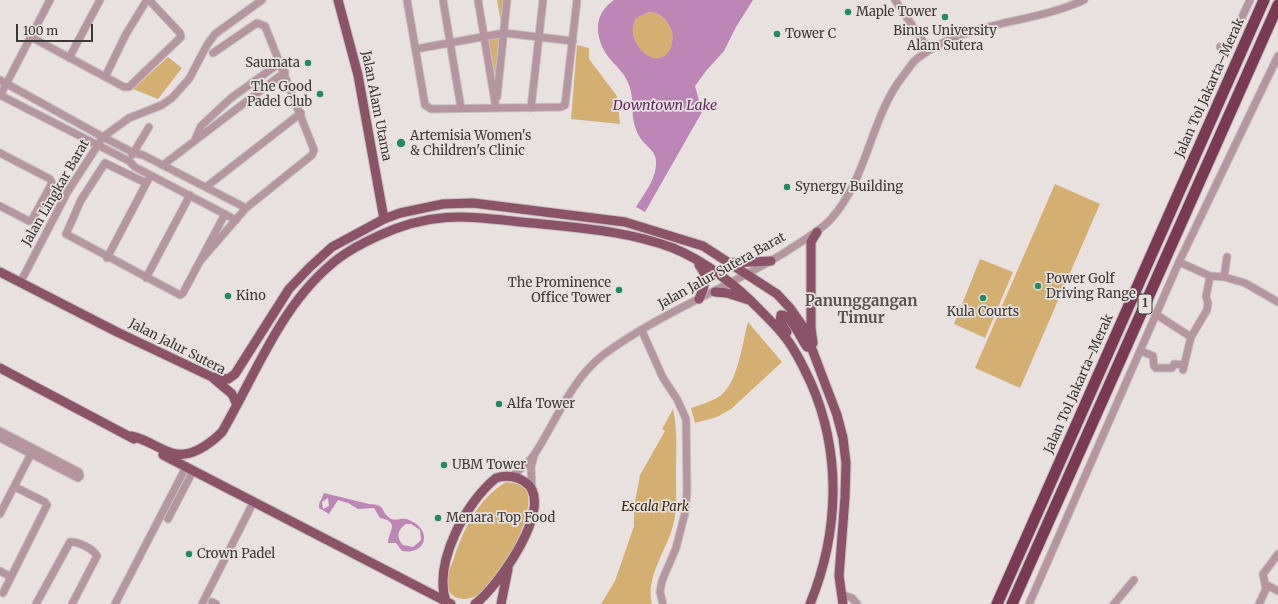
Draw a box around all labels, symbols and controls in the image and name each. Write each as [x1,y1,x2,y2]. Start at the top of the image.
place label: Maple Tower [856,4,937,20]
marker: Maple Tower [843,7,853,17]
marker: Binus University Alam Sutera [940,12,950,22]
scale bar [18,16,95,42]
street label: Jalan Tol Jakarta–Merak [1172,16,1248,160]
text: 100 m [23,23,58,38]
place label: Binus University Alam Sutera [893,23,997,54]
place label: Tower C [785,26,836,42]
marker: Tower C [772,29,782,39]
street label: Jalan Alam Utama [358,50,394,162]
place label: Saumata [245,55,300,71]
marker: Saumata [303,58,313,68]
place label: The Good Padel Club [247,79,312,110]
marker: The Good Padel Club [315,89,325,99]
water label: Downtown Lake [613,98,717,114]
place label: Artemisia Women's & Children's Clinic [410,128,531,159]
street label: Jalan Lingkar Barat [19,137,93,249]
marker: Artemisia Women's & Children's Clinic [395,137,407,149]
place label: Synergy Building [795,179,903,195]
marker: Synergy Building [782,182,792,192]
street label: Jalan Jalur Sutera Barat [656,229,788,313]
place label: Power Golf Driving Range [1046,271,1136,302]
place label: The Prominence Office Tower [508,275,611,306]
marker: Power Golf Driving Range [1033,281,1043,291]
marker: The Prominence Office Tower [614,285,624,295]
place label: Kino [236,288,266,304]
marker: Kino [223,291,233,301]
district label: Panunggangan Timur [805,293,917,328]
marker: Kula Courts [978,293,988,303]
road number: 1 [1138,294,1152,314]
place label: Kula Courts [947,304,1019,320]
street label: Jalan Tol Jakarta–Merak [1041,312,1117,456]
street label: Jalan Jalur Sutera [126,316,228,378]
place label: Alfa Tower [507,396,575,412]
marker: Alfa Tower [494,399,504,409]
place label: UBM Tower [452,457,526,473]
marker: UBM Tower [439,460,449,470]
park label: Escala Park [621,499,689,515]
place label: Menara Top Food [446,510,555,526]
marker: Menara Top Food [433,513,443,523]
place label: Crown Padel [197,546,275,562]
marker: Crown Padel [184,549,194,559]

